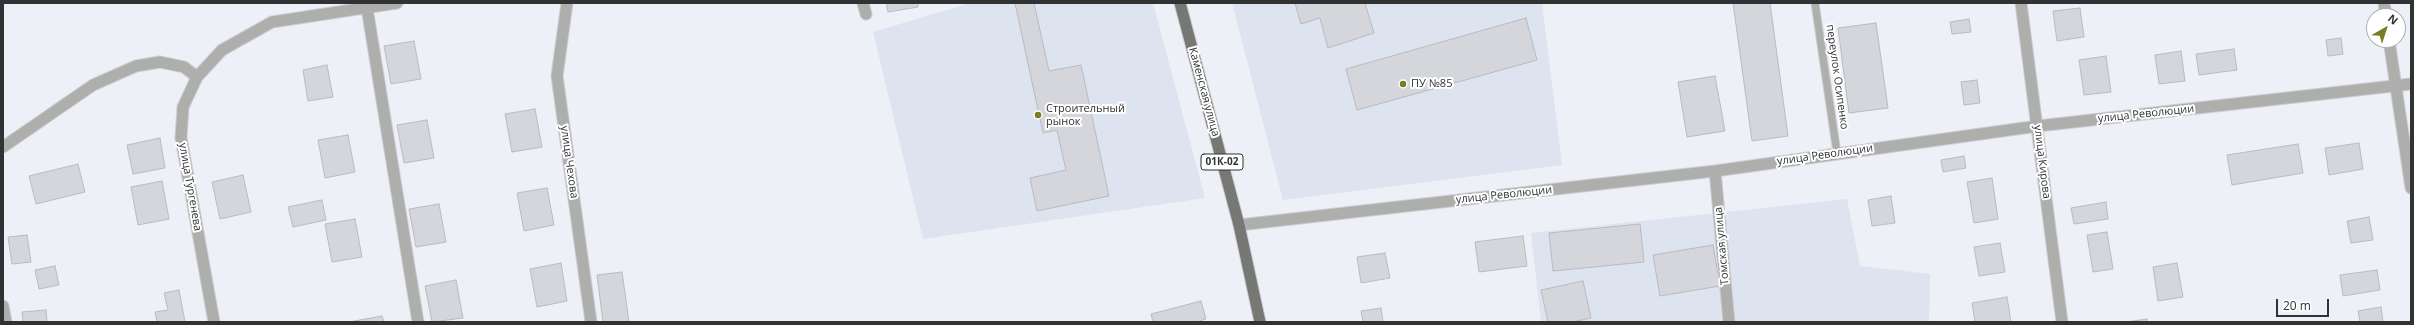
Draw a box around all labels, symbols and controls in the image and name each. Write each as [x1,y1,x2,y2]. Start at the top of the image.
north arrow [2366,8,2406,48]
text: N [2385,10,2401,28]
street label: переулок Осипенко [1823,24,1851,130]
street label: Каменская улица [1186,46,1222,138]
place label: ПУ №85 [1411,77,1452,91]
marker: ПУ №85 [1398,79,1408,89]
place label: Строительный рынок [1046,102,1125,128]
street label: улица Революции [2097,102,2195,126]
marker: Строительный рынок [1033,110,1043,120]
street label: улица Кирова [2031,124,2053,200]
street label: улица Чехова [557,125,581,199]
street label: улица Тургенева [176,142,204,232]
street label: улица Революции [1776,142,1874,168]
road number: 01К-02 [1201,154,1243,170]
street label: улица Революции [1455,183,1553,207]
street label: Томская улица [1712,206,1732,286]
scale bar [2278,291,2331,317]
text: 20 m [2283,297,2311,314]

